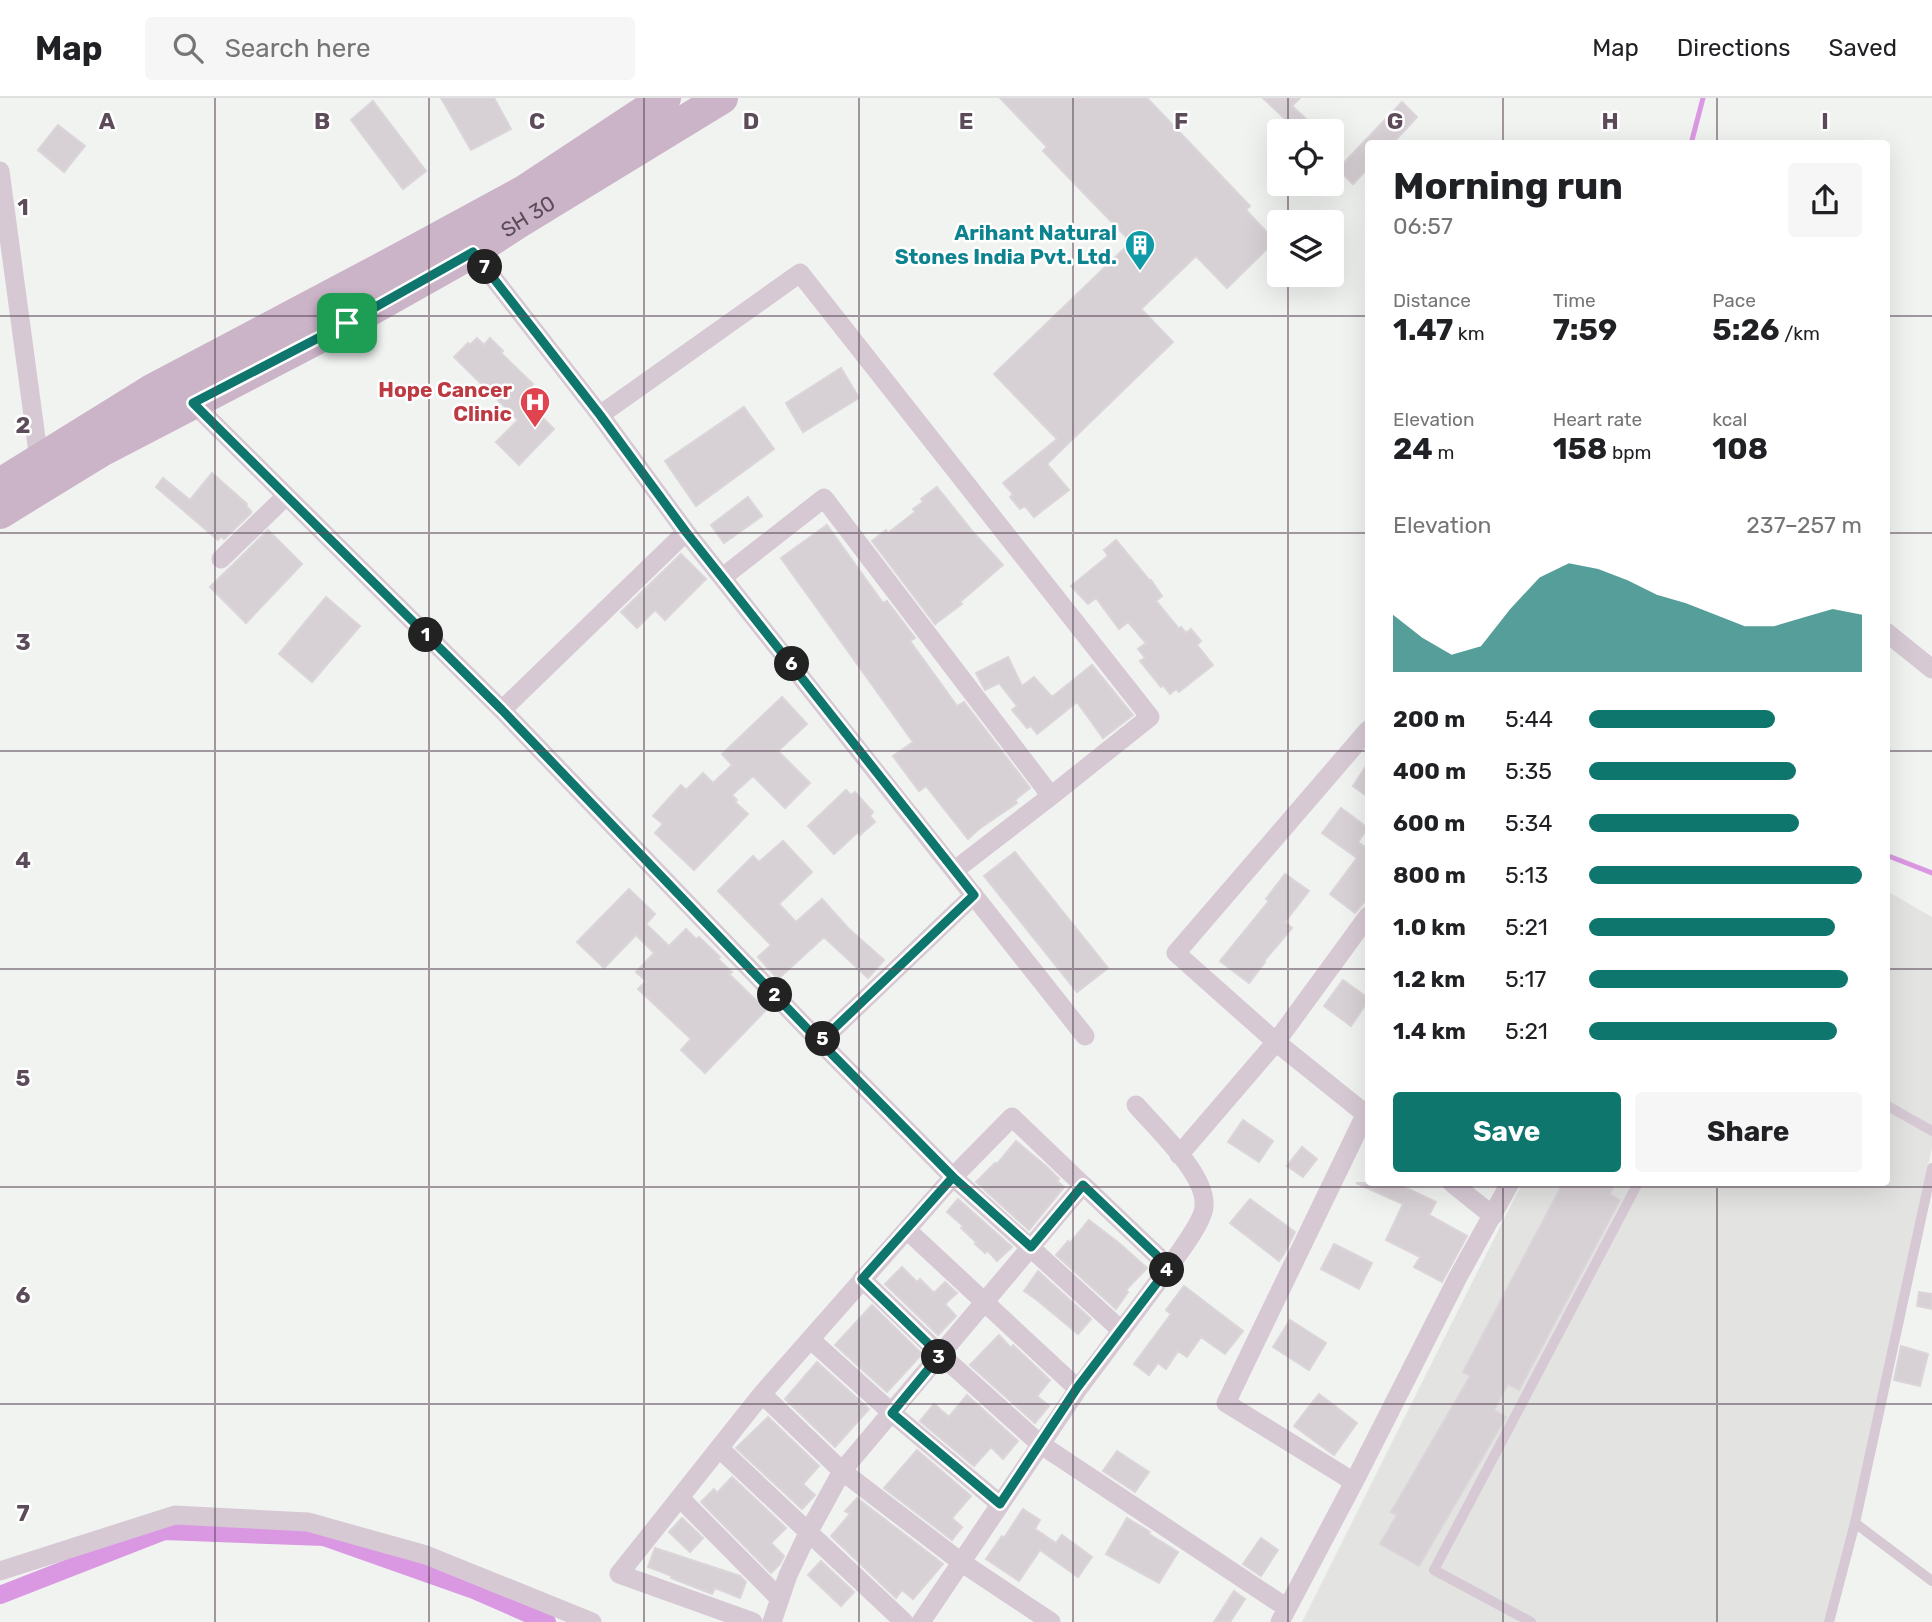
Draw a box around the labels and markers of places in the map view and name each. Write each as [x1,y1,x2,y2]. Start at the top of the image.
place label: Arihant Natural Stones India Pvt. Ltd. [895,220,1117,269]
building icon: Arihant Natural Stones India Pvt. Ltd. [1123,228,1157,272]
pin: 7 [468,250,503,284]
pin [317,293,377,353]
place label: Hope Cancer Clinic [378,377,512,426]
hospital icon: Hope Cancer Clinic [518,385,552,429]
pin: 1 [408,618,444,652]
pin: 6 [774,646,810,682]
pin: 2 [758,978,792,1012]
pin: 5 [806,1021,840,1056]
pin: 4 [1150,1252,1184,1288]
pin: 3 [922,1340,956,1374]

